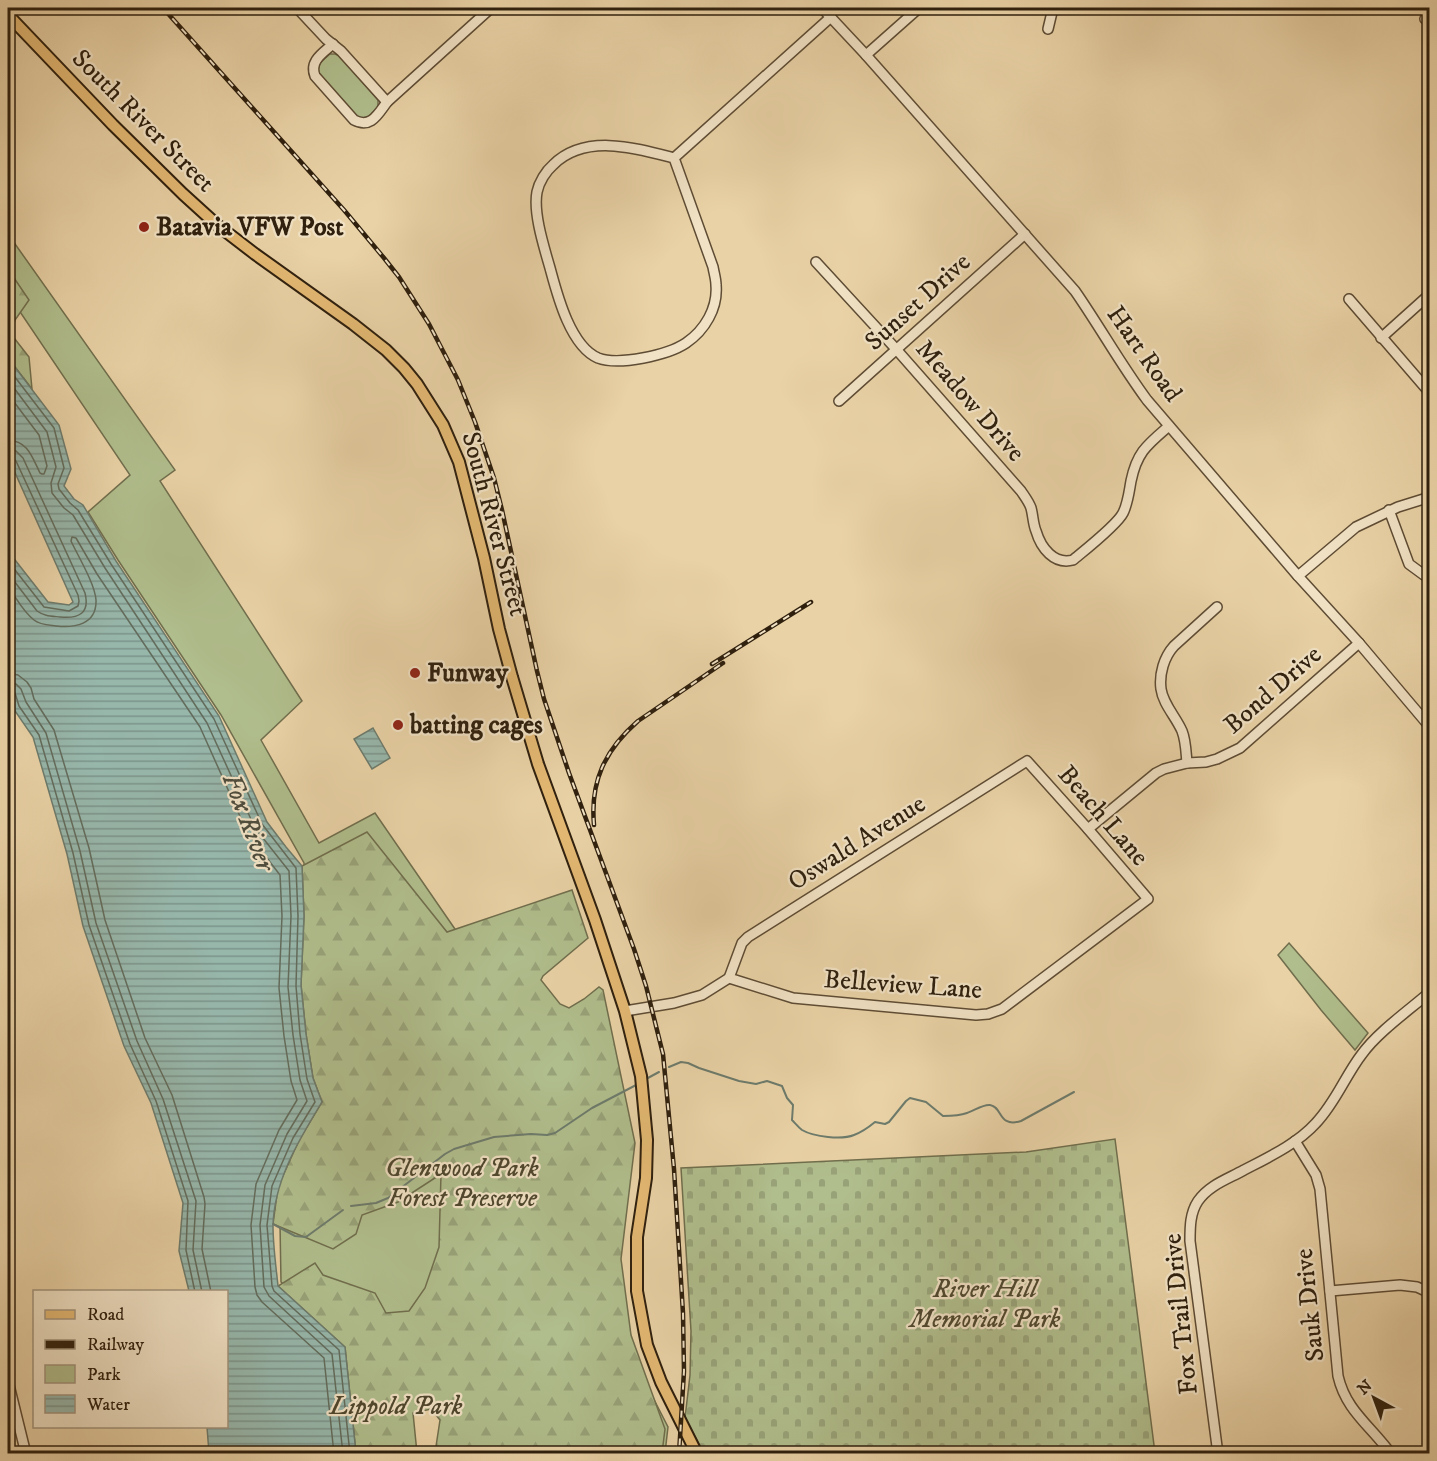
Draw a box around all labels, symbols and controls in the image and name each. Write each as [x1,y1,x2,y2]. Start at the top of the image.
street label: South River Street [64,42,222,200]
place label: Batavia VFW Post [156,211,344,244]
marker: Batavia VFW Post [137,220,151,234]
street label: Sunset Drive [858,246,978,358]
street label: Hart Road [1099,299,1189,409]
street label: Meadow Drive [908,333,1032,469]
street label: South River Street [454,428,534,620]
street label: Bond Drive [1217,638,1329,742]
place label: Funway [427,657,509,690]
marker: Funway [408,666,422,680]
place label: batting cages [409,709,543,742]
marker: batting cages [391,718,405,732]
street label: Beach Lane [1050,759,1156,873]
water label: Fox River [214,768,283,878]
street label: Oswald Avenue [782,788,932,898]
street label: Belleview Lane [823,963,983,1007]
park label: Glenwood Park Forest Preserve [385,1152,539,1215]
street label: Fox Trail Drive [1156,1232,1206,1396]
street label: Sauk Drive [1288,1247,1332,1363]
park label: River Hill Memorial Park [908,1273,1061,1336]
legend [33,1290,228,1428]
text: Road [87,1304,124,1326]
text: Railway [87,1334,145,1356]
text: Park [87,1364,121,1386]
north arrow [1344,1368,1404,1428]
text: N [1353,1376,1376,1399]
park label: Lippold Park [328,1390,462,1423]
text: Water [86,1394,130,1416]

